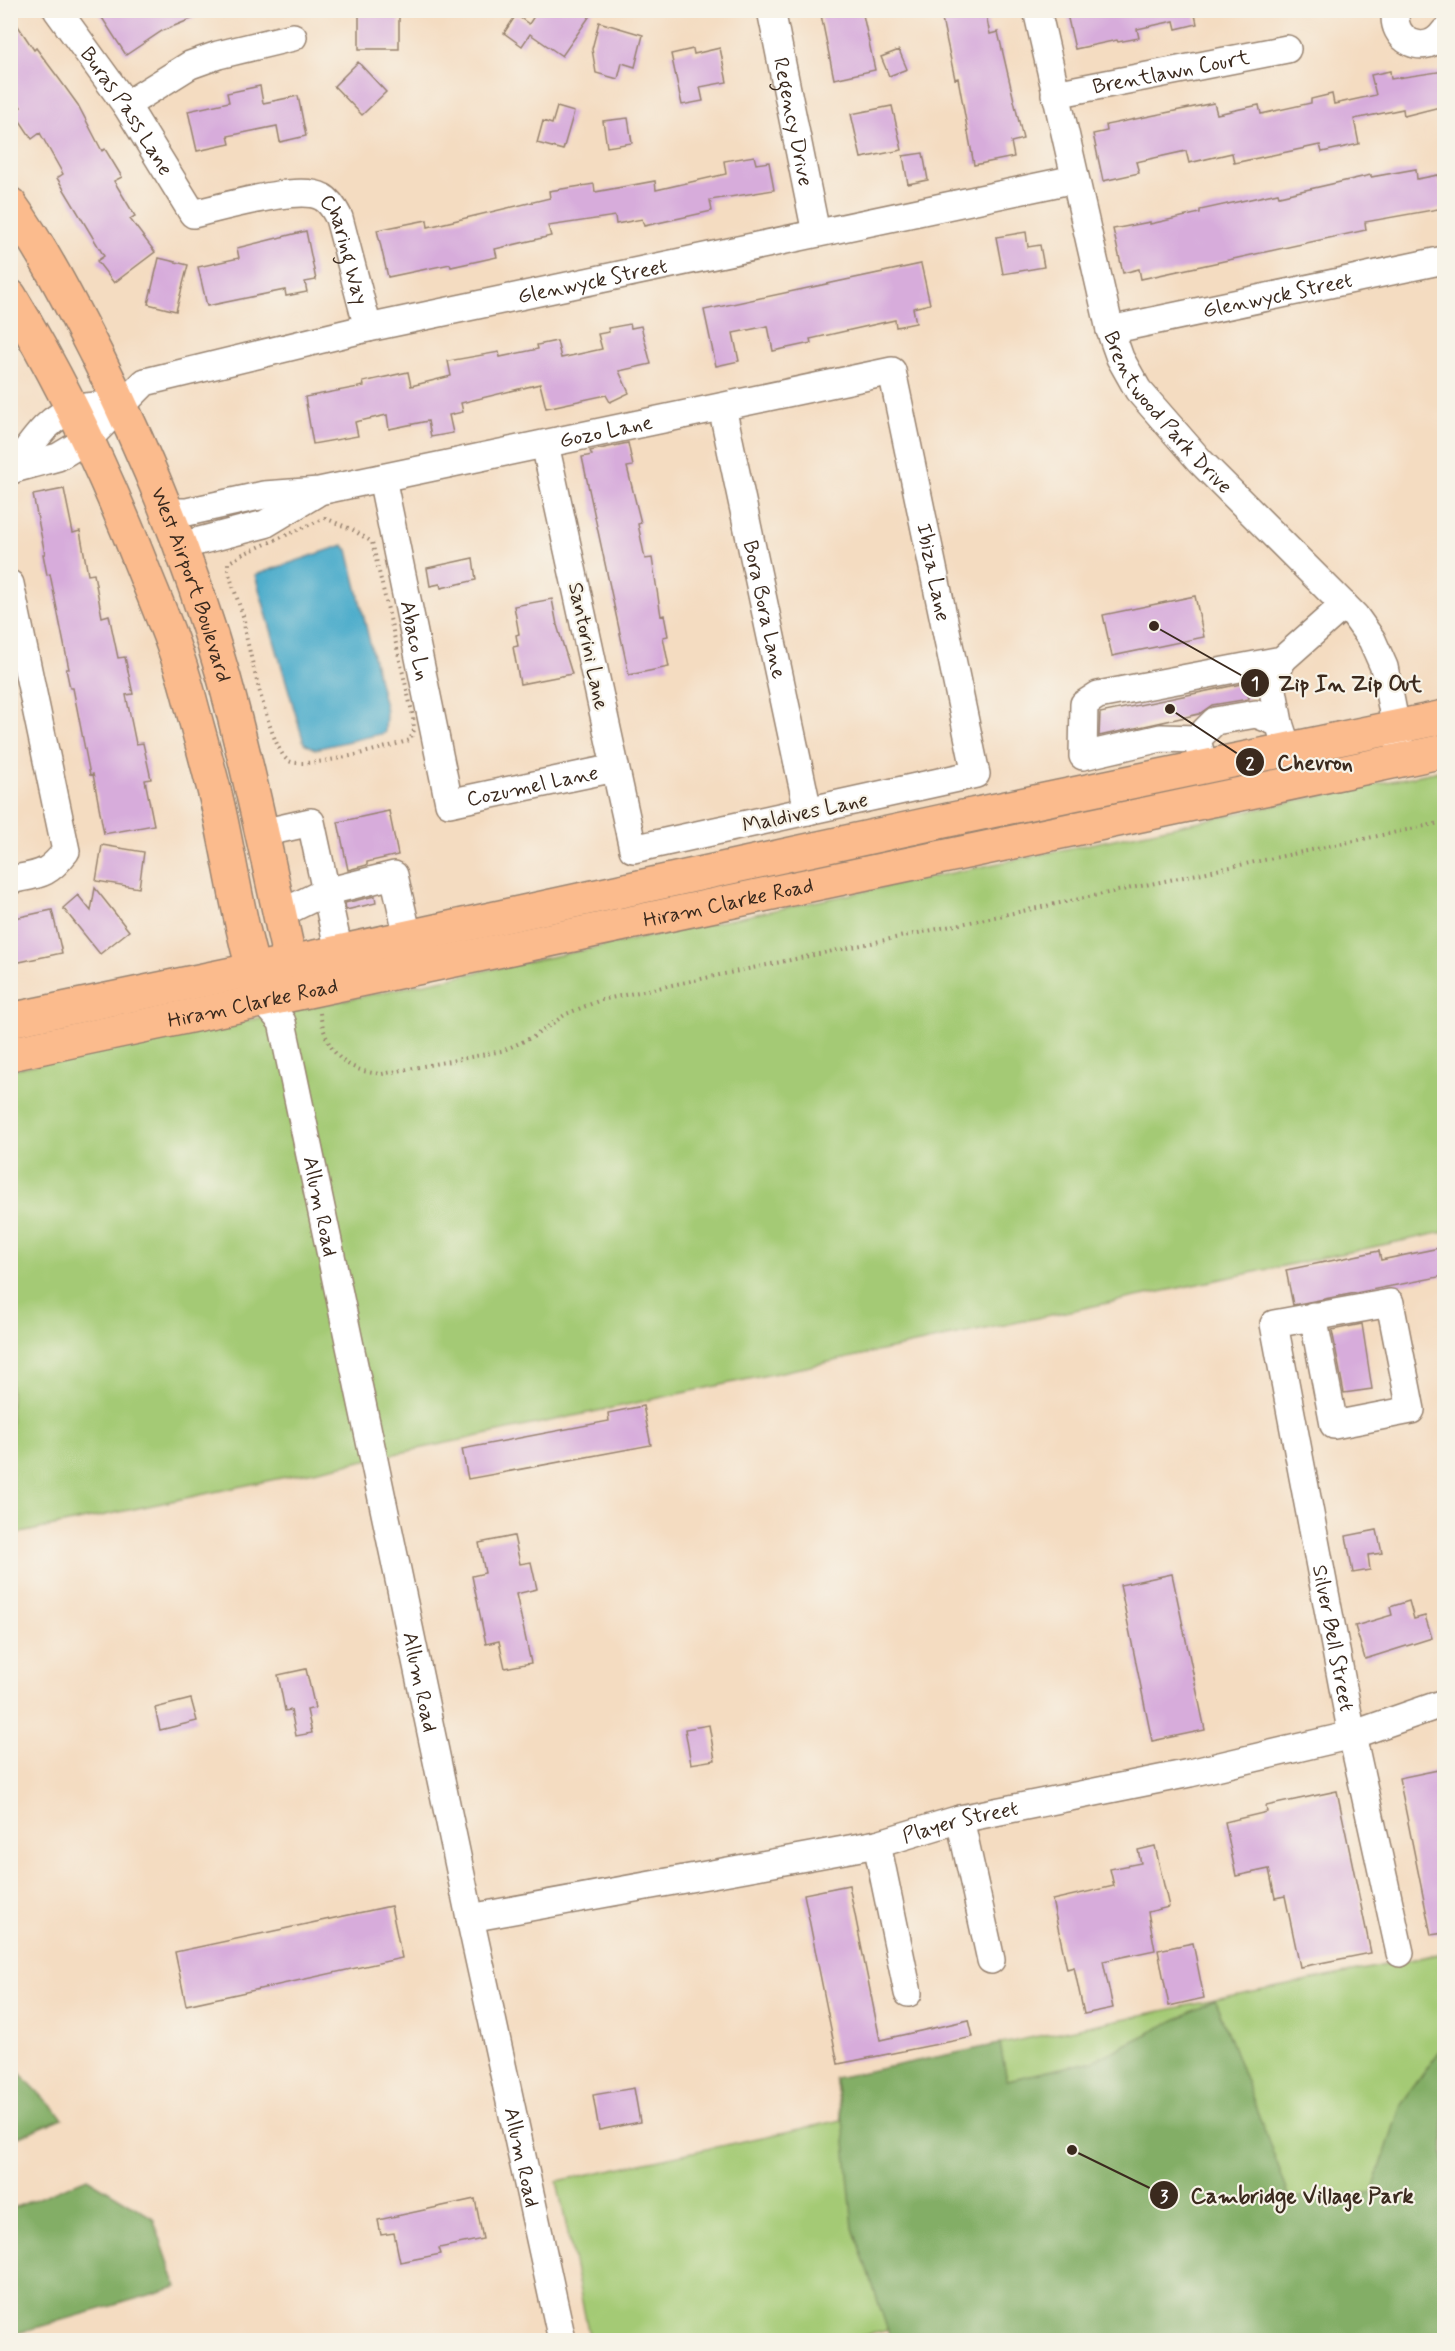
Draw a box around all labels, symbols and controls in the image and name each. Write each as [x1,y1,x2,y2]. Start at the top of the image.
street label: Buras Pass Lane [73,41,179,181]
street label: Brentlawn Court [1090,43,1253,101]
street label: Regency Drive [766,55,819,189]
street label: Charing Way [313,188,374,308]
street label: Glenwyck Street [515,252,670,311]
street label: Glenwyck Street [1200,267,1355,325]
street label: Brentwood Park Drive [1097,328,1238,500]
street label: Gozo Lane [557,409,655,455]
street label: West Airport Boulevard [144,483,237,685]
street label: Ibiza Lane [909,521,957,624]
street label: Bora Bora Lane [736,538,793,682]
street label: Santorini Lane [561,580,615,713]
street label: Abaco Ln [393,598,436,683]
callout: Zip In Zip Out [1240,663,1430,703]
text: Zip In Zip Out [1278,671,1423,699]
text: 1 [1251,672,1259,696]
callout: Chevron [1235,742,1365,782]
text: Chevron [1277,750,1353,778]
text: 2 [1246,752,1255,776]
street label: Cozumel Lane [464,759,601,814]
street label: Maldives Lane [740,786,871,840]
street label: Hiram Clarke Road [641,872,816,935]
street label: Hiram Clarke Road [165,972,341,1035]
street label: Allum Road [296,1154,344,1259]
street label: Silver Bell Street [1305,1563,1360,1714]
street label: Allum Road [395,1629,444,1735]
street label: Player Street [899,1795,1021,1851]
street label: Allum Road [497,2105,546,2210]
callout: Cambridge Village Park [1149,2175,1425,2215]
text: Cambridge Village Park [1190,2183,1414,2214]
text: 3 [1160,2185,1169,2209]

